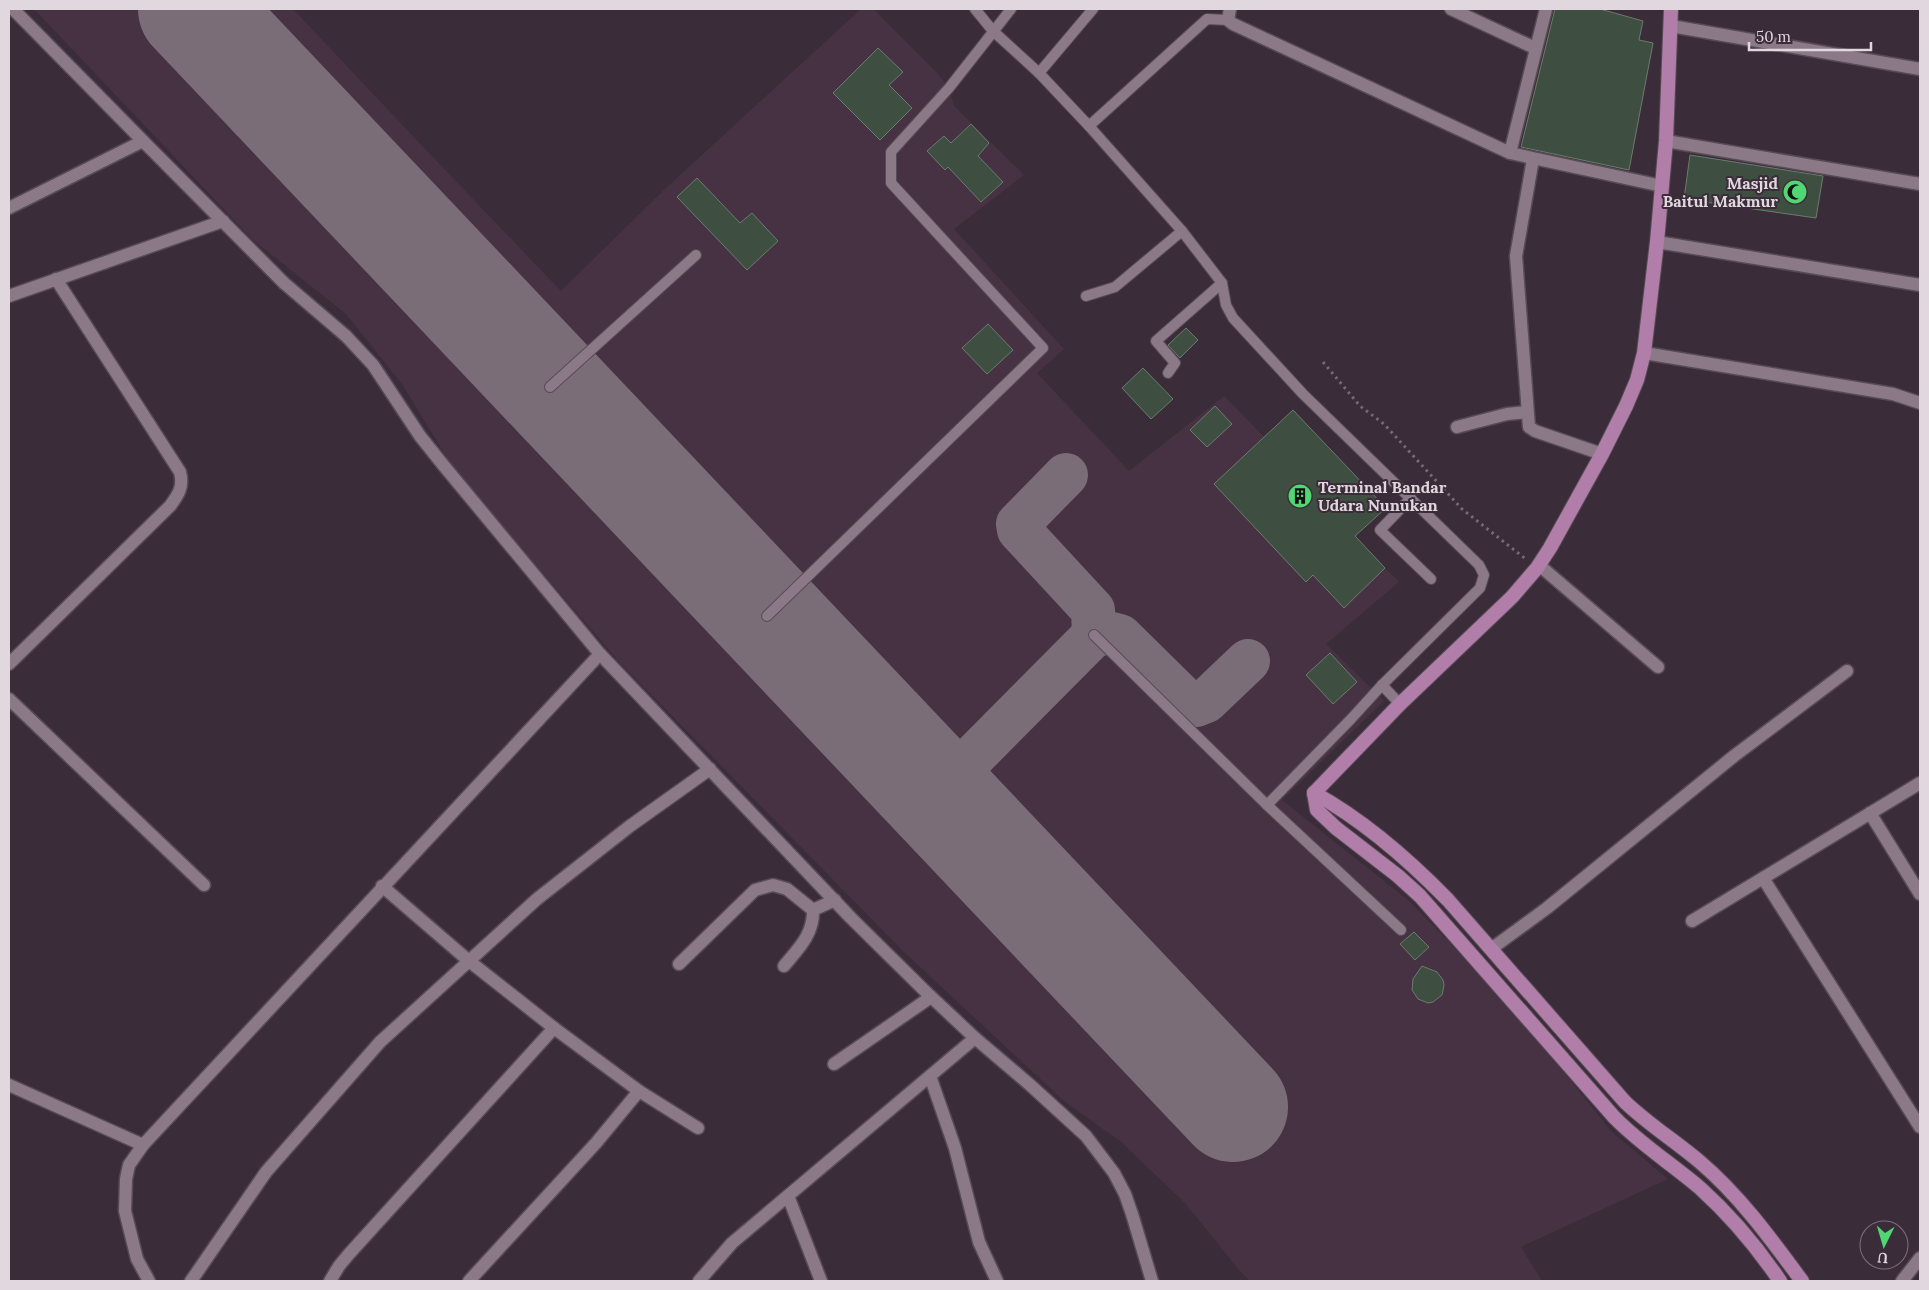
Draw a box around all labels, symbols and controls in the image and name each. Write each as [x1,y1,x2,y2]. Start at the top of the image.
scale bar [1749,20,1872,52]
text: 50 m [1756,27,1791,46]
place label: Masjid Baitul Makmur [1663,173,1778,211]
mosque icon: Masjid Baitul Makmur [1782,179,1808,205]
place label: Terminal Bandar Udara Nunukan [1318,477,1447,515]
building icon: Terminal Bandar Udara Nunukan [1287,483,1313,509]
north arrow [1859,1220,1909,1270]
text: U [1876,1248,1889,1267]

